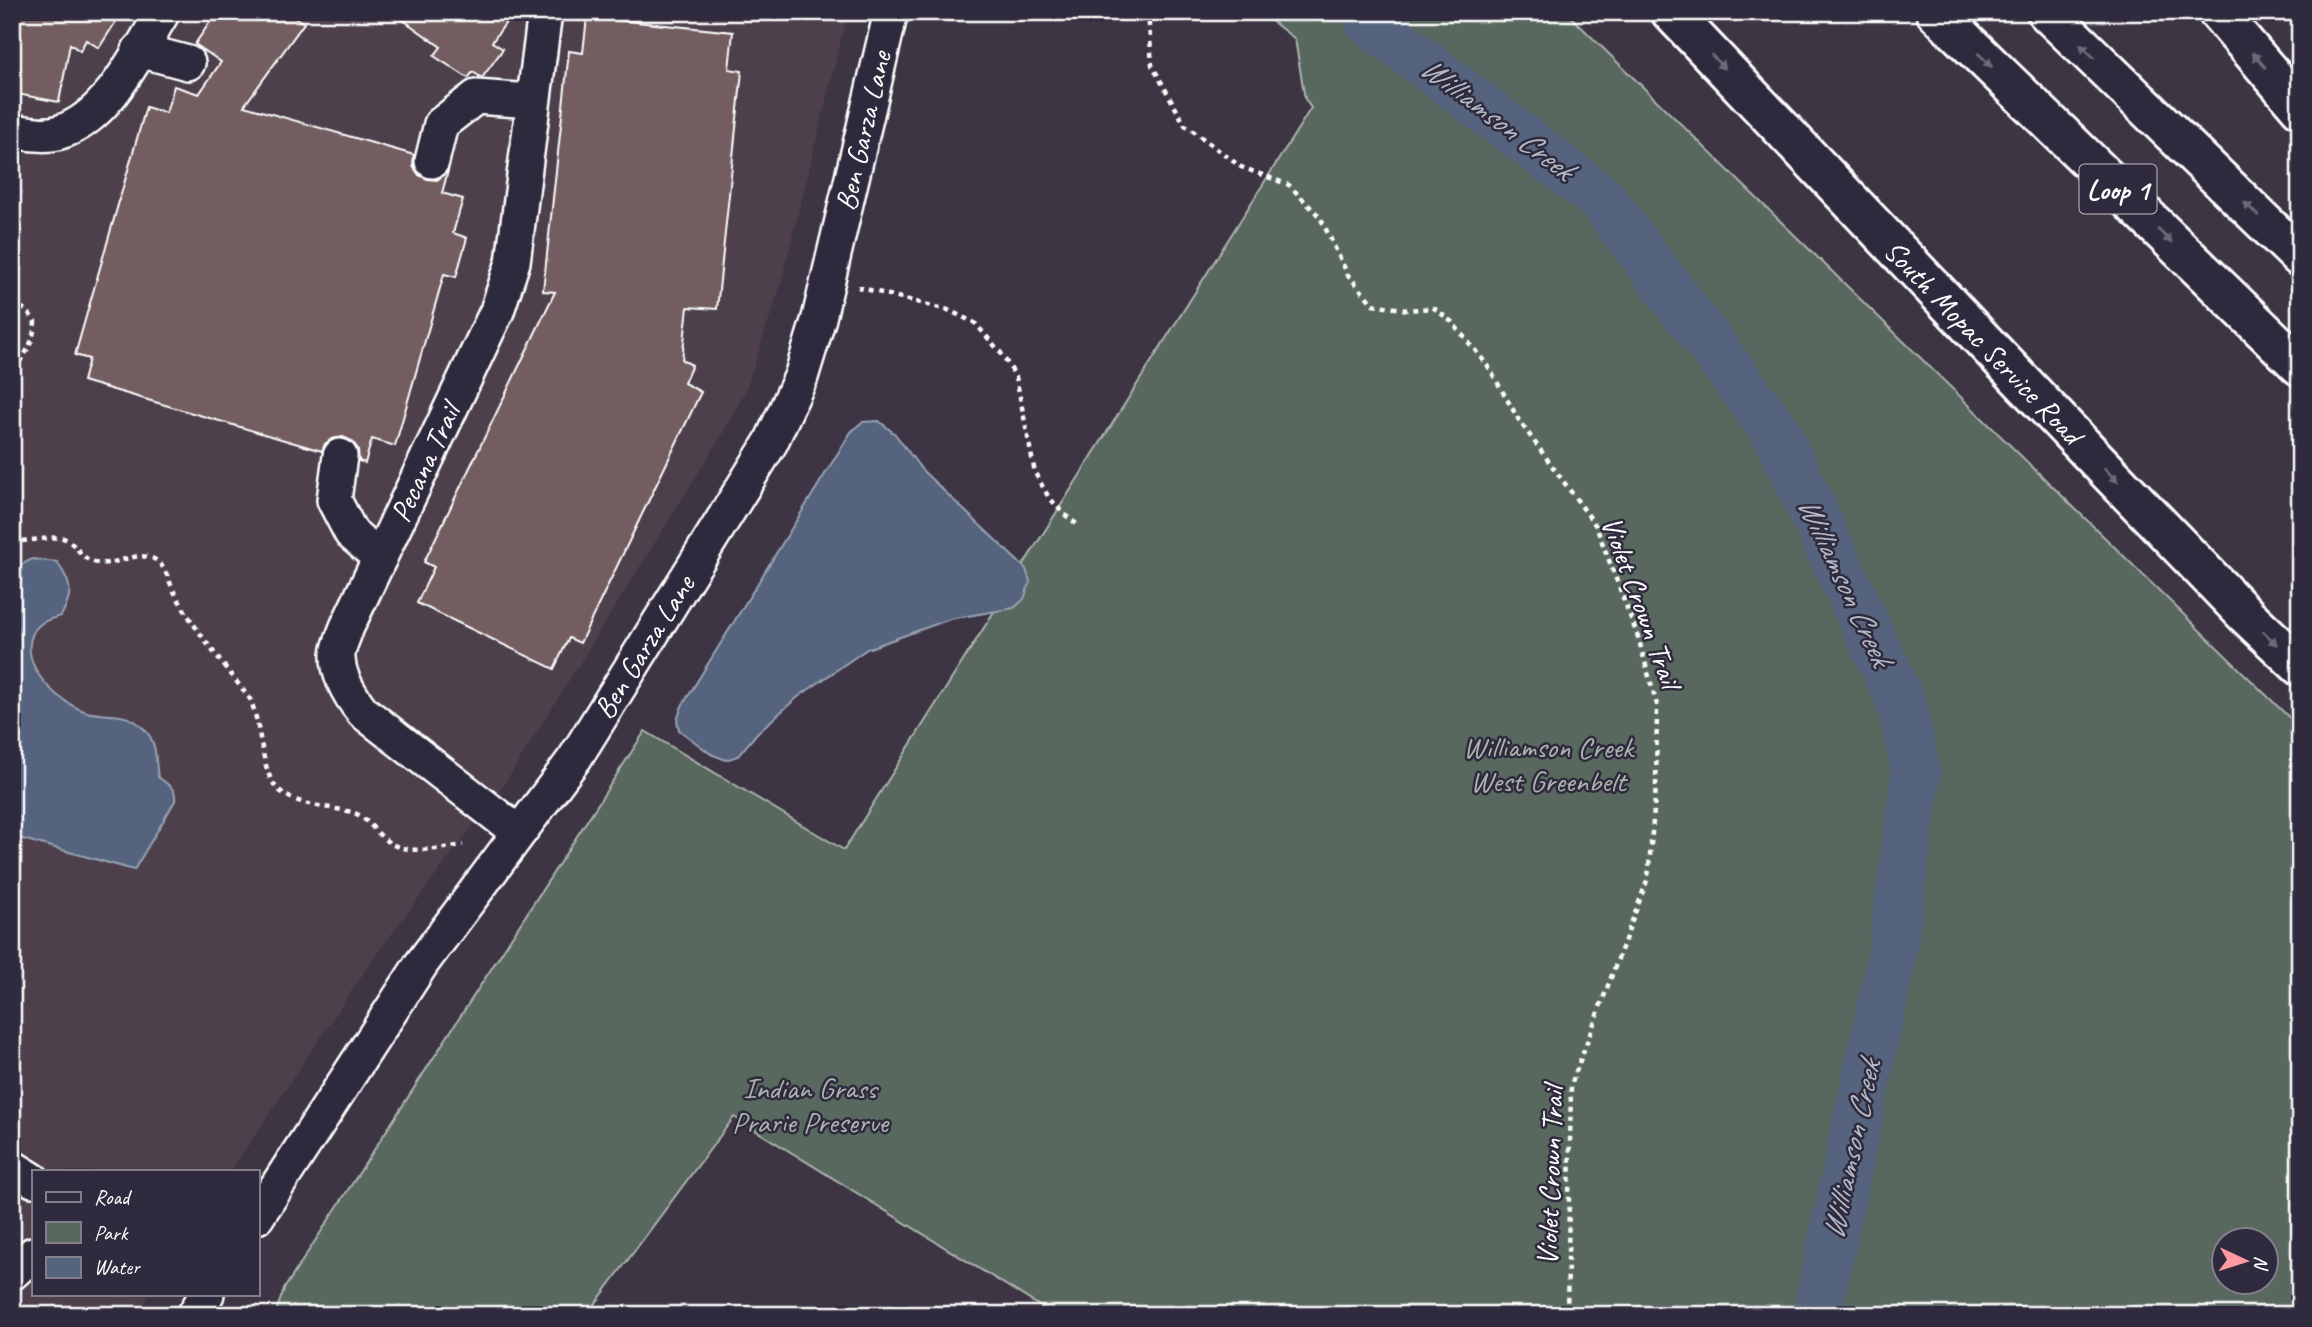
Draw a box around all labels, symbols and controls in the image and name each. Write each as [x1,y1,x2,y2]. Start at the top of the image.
one-way arrow [2079,44,2096,60]
street label: Ben Garza Lane [826,46,900,214]
water label: Williamson Creek [1412,47,1586,192]
one-way arrow [1976,51,1993,67]
one-way arrow [2252,52,2267,69]
one-way arrow [1710,53,1726,70]
road number: Loop 1 [2080,164,2156,214]
one-way arrow [2243,202,2260,218]
one-way arrow [2157,227,2174,244]
street label: South Mopac Service Road [1876,232,2093,455]
street label: Pecana Trail [381,394,471,528]
one-way arrow [2103,467,2120,484]
water label: Williamson Creek [1788,490,1904,677]
street label: Violet Crown Trail [1592,511,1691,697]
street label: Ben Garza Lane [585,566,704,726]
one-way arrow [2262,630,2279,646]
park label: Williamson Creek West Greenbelt [1463,728,1635,800]
water label: Williamson Creek [1812,1052,1891,1243]
park label: Indian Grass Prarie Preserve [732,1069,890,1141]
street label: Violet Crown Trail [1528,1081,1572,1266]
legend [32,1170,259,1296]
text: Road [94,1184,133,1210]
text: Park [94,1220,129,1246]
north arrow [2210,1226,2280,1296]
text: Water [94,1254,141,1280]
text: N [2248,1255,2273,1272]

